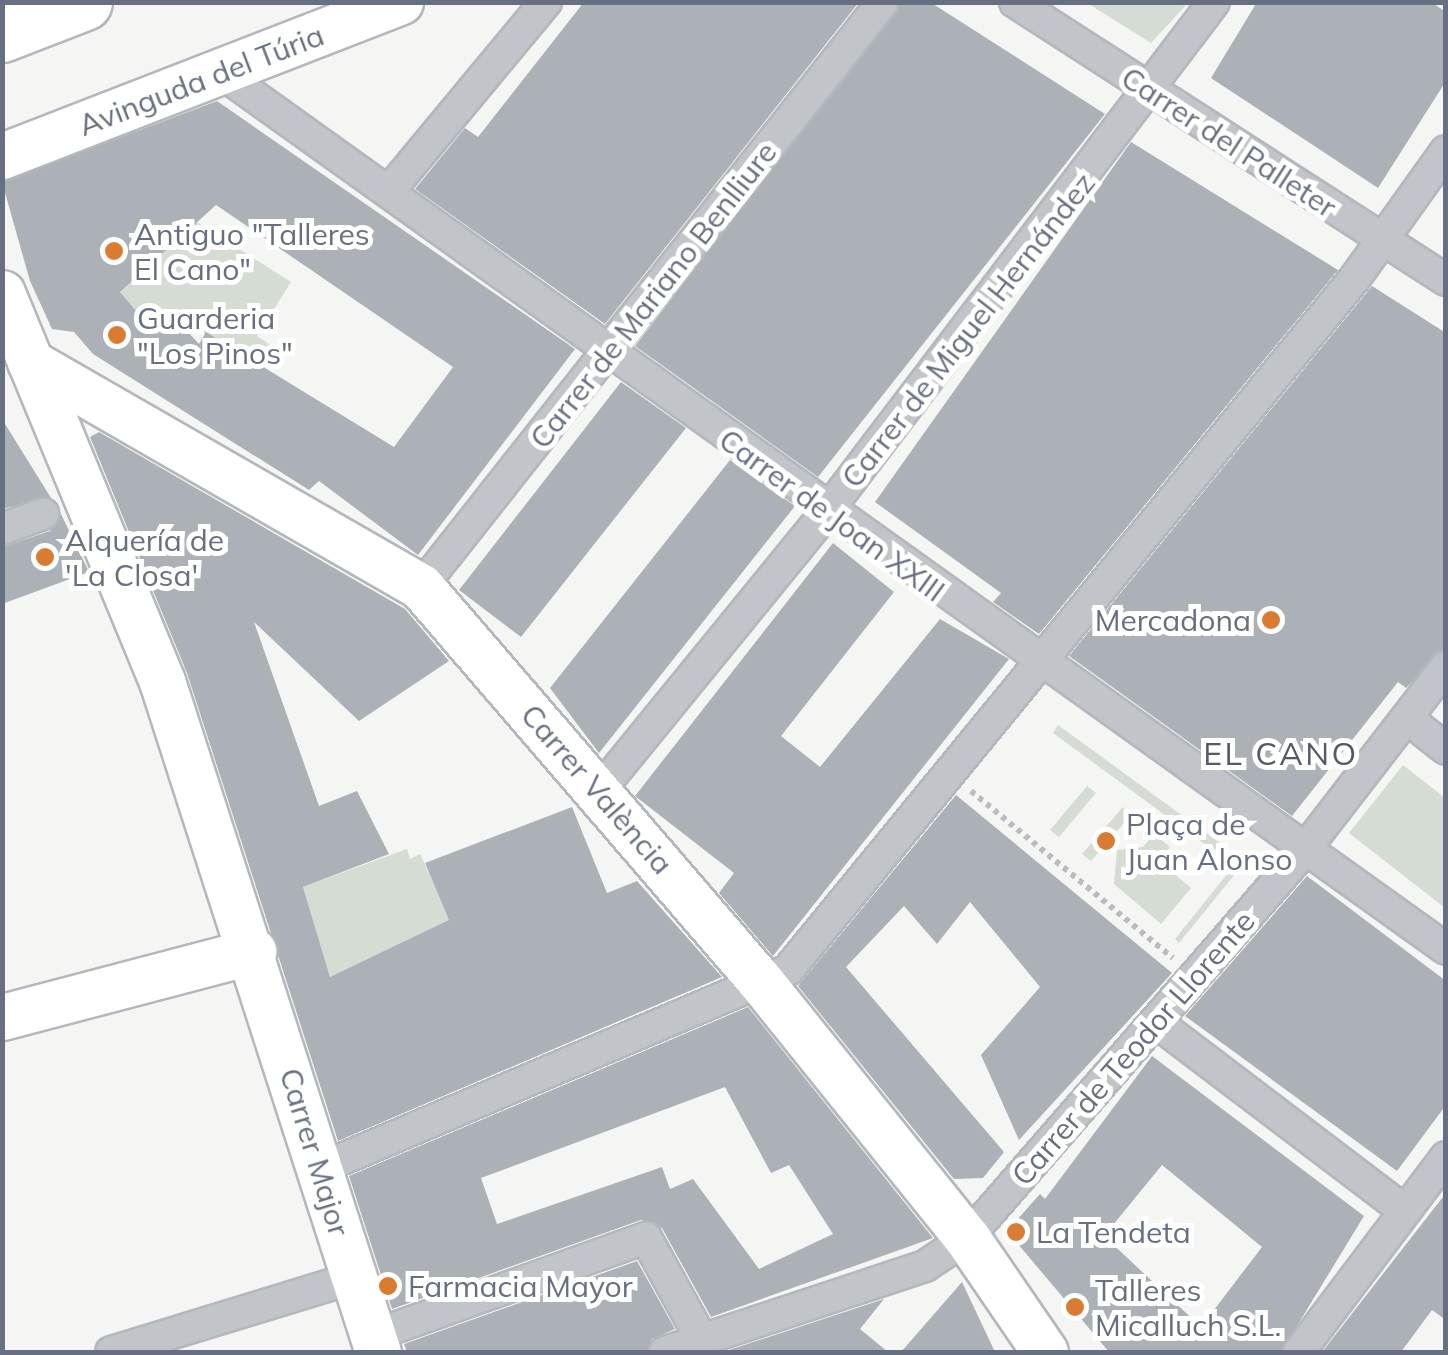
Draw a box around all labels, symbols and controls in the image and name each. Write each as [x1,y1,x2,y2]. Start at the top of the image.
street label: Avinguda del Túria [73,17,329,143]
street label: Carrer del Palleter [1115,59,1343,225]
street label: Carrer de Mariano Benlliure [522,135,784,455]
street label: Carrer de Miguel Hernández [834,165,1102,495]
place label: Antiguo "Talleres El Cano" [134,216,370,286]
marker: Antiguo "Talleres El Cano" [103,240,125,262]
place label: Guarderia "Los Pinos" [137,300,293,370]
marker: Guarderia "Los Pinos" [106,324,128,346]
street label: Carrer de Joan XXIII [712,421,952,609]
place label: Alquería de 'La Closa' [65,522,224,592]
marker: Alquería de 'La Closa' [34,546,56,568]
place label: Mercadona [1095,602,1251,638]
marker: Mercadona [1260,609,1282,631]
street label: Carrer València [514,697,680,881]
district label: EL CANO [1203,734,1359,772]
place label: Plaça de Juan Alonso [1126,806,1292,876]
marker: Plaça de Juan Alonso [1095,830,1117,852]
street label: Carrer de Teodor Llorente [1004,903,1262,1193]
street label: Carrer Major [272,1064,358,1240]
place label: La Tendeta [1036,1214,1191,1250]
marker: La Tendeta [1005,1221,1027,1243]
place label: Farmacia Mayor [408,1268,633,1304]
place label: Talleres Micalluch S.L. [1095,1272,1281,1342]
marker: Farmacia Mayor [377,1275,399,1297]
marker: Talleres Micalluch S.L. [1064,1296,1086,1318]

